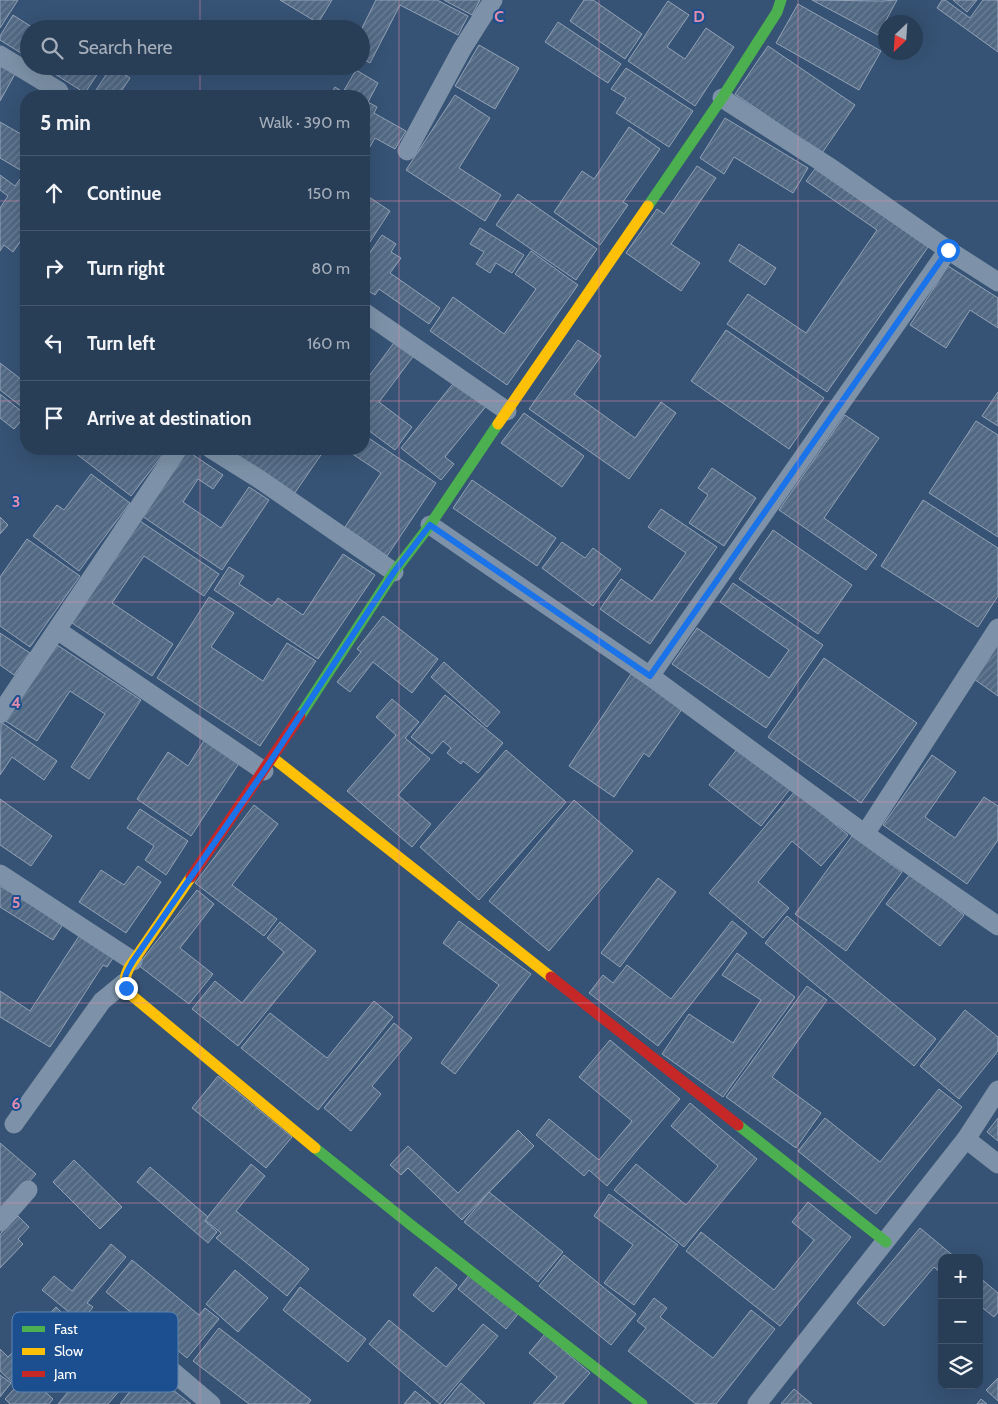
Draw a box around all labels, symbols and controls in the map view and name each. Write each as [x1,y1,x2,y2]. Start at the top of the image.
text: C [494,7,504,26]
text: D [693,7,705,26]
north arrow [878,15,923,60]
search box [20,20,370,75]
icon: search [38,34,66,62]
text: Search here [78,36,172,59]
text: 5 min [40,110,91,135]
text: Walk · 390 m [259,113,350,132]
icon: ahead [40,179,68,207]
text: Continue [87,182,161,205]
text: 150 m [307,184,350,203]
route start [937,239,960,262]
icon: right [40,254,68,282]
text: Turn right [87,257,165,280]
text: 80 m [312,259,350,278]
icon: left [40,329,68,357]
text: Turn left [87,332,155,355]
text: 160 m [307,334,350,353]
icon: arrive [40,404,68,432]
text: Arrive at destination [87,407,251,430]
text: 3 [12,492,20,511]
text: 4 [11,693,21,712]
text: 5 [12,893,20,912]
route end [115,977,138,1000]
text: 6 [12,1094,21,1113]
map controls [938,1254,983,1389]
button: + [938,1254,983,1299]
button: − [938,1299,983,1344]
legend [12,1312,178,1392]
text: Fast [54,1320,78,1338]
text: Slow [54,1342,83,1360]
button: layers [938,1344,983,1389]
text: Jam [53,1365,76,1383]

